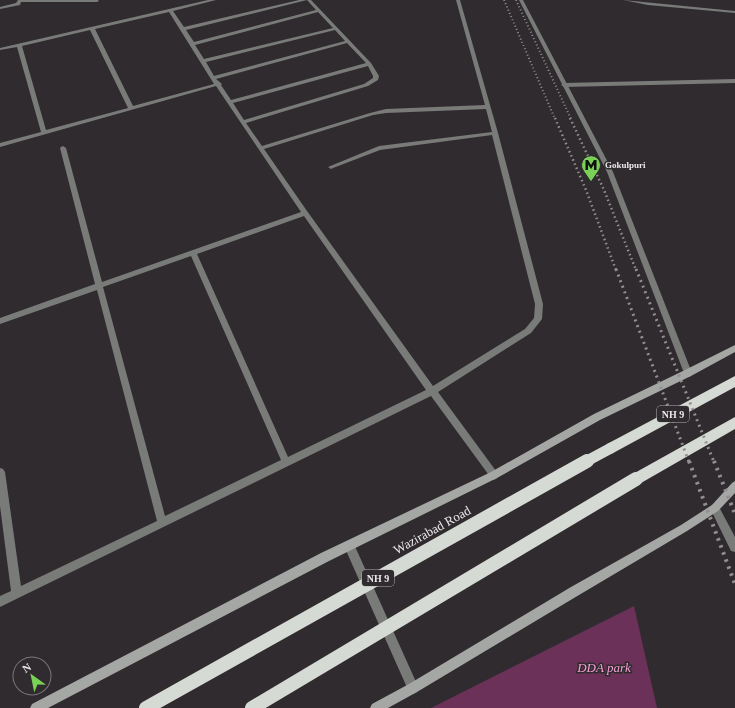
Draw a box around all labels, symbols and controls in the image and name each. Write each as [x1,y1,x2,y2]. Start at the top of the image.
metro station icon: Gokulpuri [580,154,602,182]
place label: Gokulpuri [605,160,646,170]
road number: NH 9 [657,406,689,422]
street label: Wazirabad Road [391,502,474,557]
road number: NH 9 [362,570,394,586]
north arrow [12,656,52,696]
text: N [20,660,33,675]
park label: DDA park [576,660,631,675]

